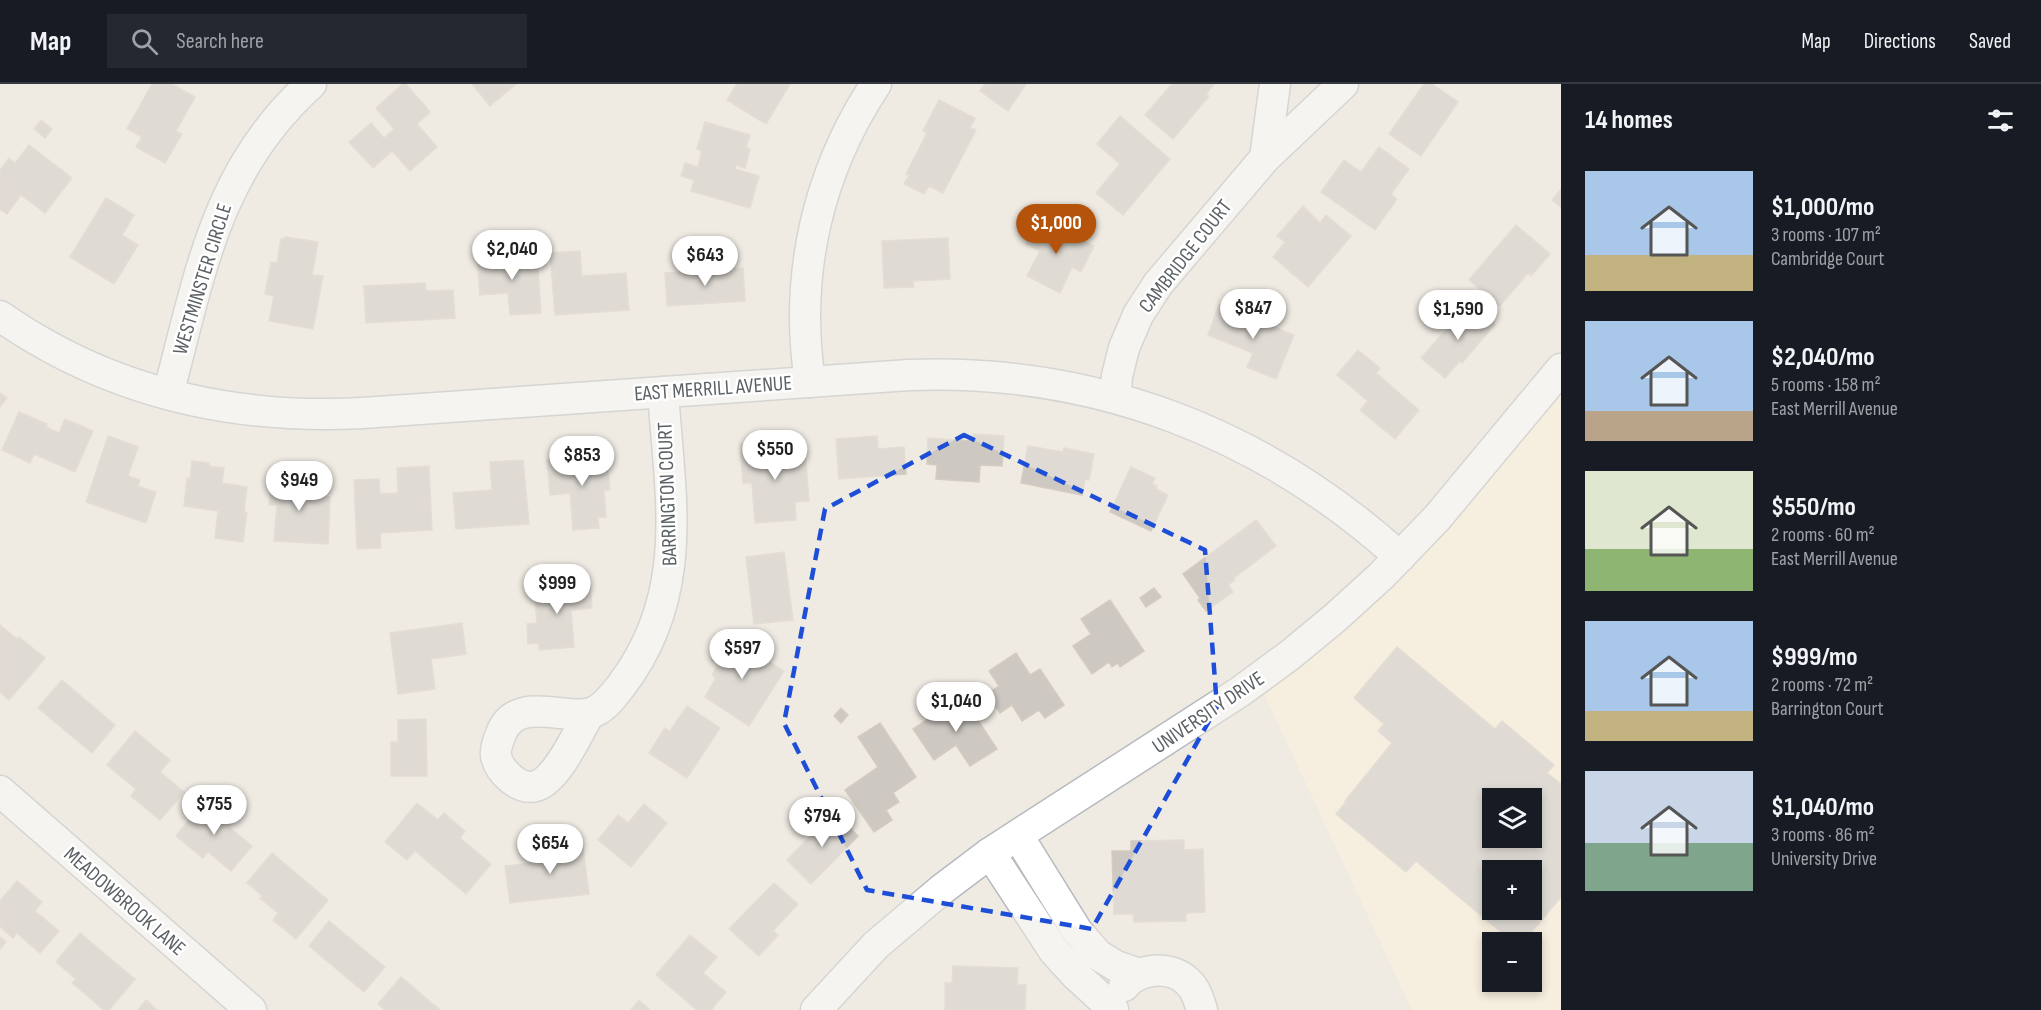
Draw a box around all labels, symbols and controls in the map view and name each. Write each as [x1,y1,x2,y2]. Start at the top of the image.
search box [107,14,527,68]
text: Map [30,25,71,58]
icon: search [128,25,161,58]
text: Search here [176,28,264,55]
text: Map [1801,29,1831,54]
text: Directions [1864,29,1936,54]
text: Saved [1969,29,2011,54]
icon: filters [1984,104,2017,137]
text: 14 homes [1585,105,1673,136]
text: $1,000/mo [1771,192,1874,223]
street label: CAMBRIDGE COURT [1134,194,1238,318]
icon: home [1633,195,1705,267]
street label: WESTMINSTER CIRCLE [168,201,237,358]
pin: $1,000 [1007,204,1105,255]
text: $1,000 [1030,211,1082,235]
text: 3 rooms · 107 m² [1771,223,1881,247]
pin: $2,040 [463,230,561,281]
pin: $643 [669,236,741,287]
text: $2,040 [486,237,538,261]
text: $643 [686,243,724,267]
text: Cambridge Court [1771,247,1884,271]
pin: $847 [1217,289,1289,340]
pin: $1,590 [1409,290,1507,341]
text: $847 [1234,296,1272,320]
text: $1,590 [1432,297,1484,321]
text: $2,040/mo [1771,342,1875,373]
icon: home [1633,345,1705,417]
street label: EAST MERRILL AVENUE [633,371,793,406]
text: 5 rooms · 158 m² [1771,373,1881,397]
text: East Merrill Avenue [1771,397,1898,421]
street label: BARRINGTON COURT [652,421,683,567]
pin: $550 [739,430,811,481]
pin: $853 [546,436,618,487]
text: $550 [756,437,794,461]
text: $853 [563,443,601,467]
pin: $949 [263,461,335,512]
text: $949 [280,468,318,492]
text: $550/mo [1771,492,1856,523]
icon: home [1633,495,1705,567]
text: 2 rooms · 60 m² [1771,523,1875,547]
text: East Merrill Avenue [1771,547,1898,571]
pin: $999 [521,564,593,615]
text: $999 [538,571,576,595]
pin: $597 [706,629,778,680]
text: $597 [723,636,761,660]
text: $999/mo [1771,642,1858,673]
icon: home [1633,645,1705,717]
street label: UNIVERSITY DRIVE [1148,666,1269,759]
text: 2 rooms · 72 m² [1771,673,1873,697]
pin: $1,040 [907,682,1005,733]
text: $1,040 [930,689,982,713]
text: Barrington Court [1771,697,1884,721]
pin: $755 [178,785,250,836]
map controls [1482,788,1542,992]
button: layers [1482,788,1542,848]
text: $755 [196,792,232,816]
text: $1,040/mo [1771,792,1874,823]
icon: home [1633,795,1705,867]
pin: $794 [786,797,858,848]
text: $794 [803,804,841,828]
text: 3 rooms · 86 m² [1771,823,1875,847]
pin: $654 [514,824,586,875]
text: $654 [531,831,569,855]
street label: MEADOWBROOK LANE [59,842,191,961]
text: University Drive [1771,847,1877,871]
button: + [1482,860,1542,920]
button: − [1482,932,1542,992]

